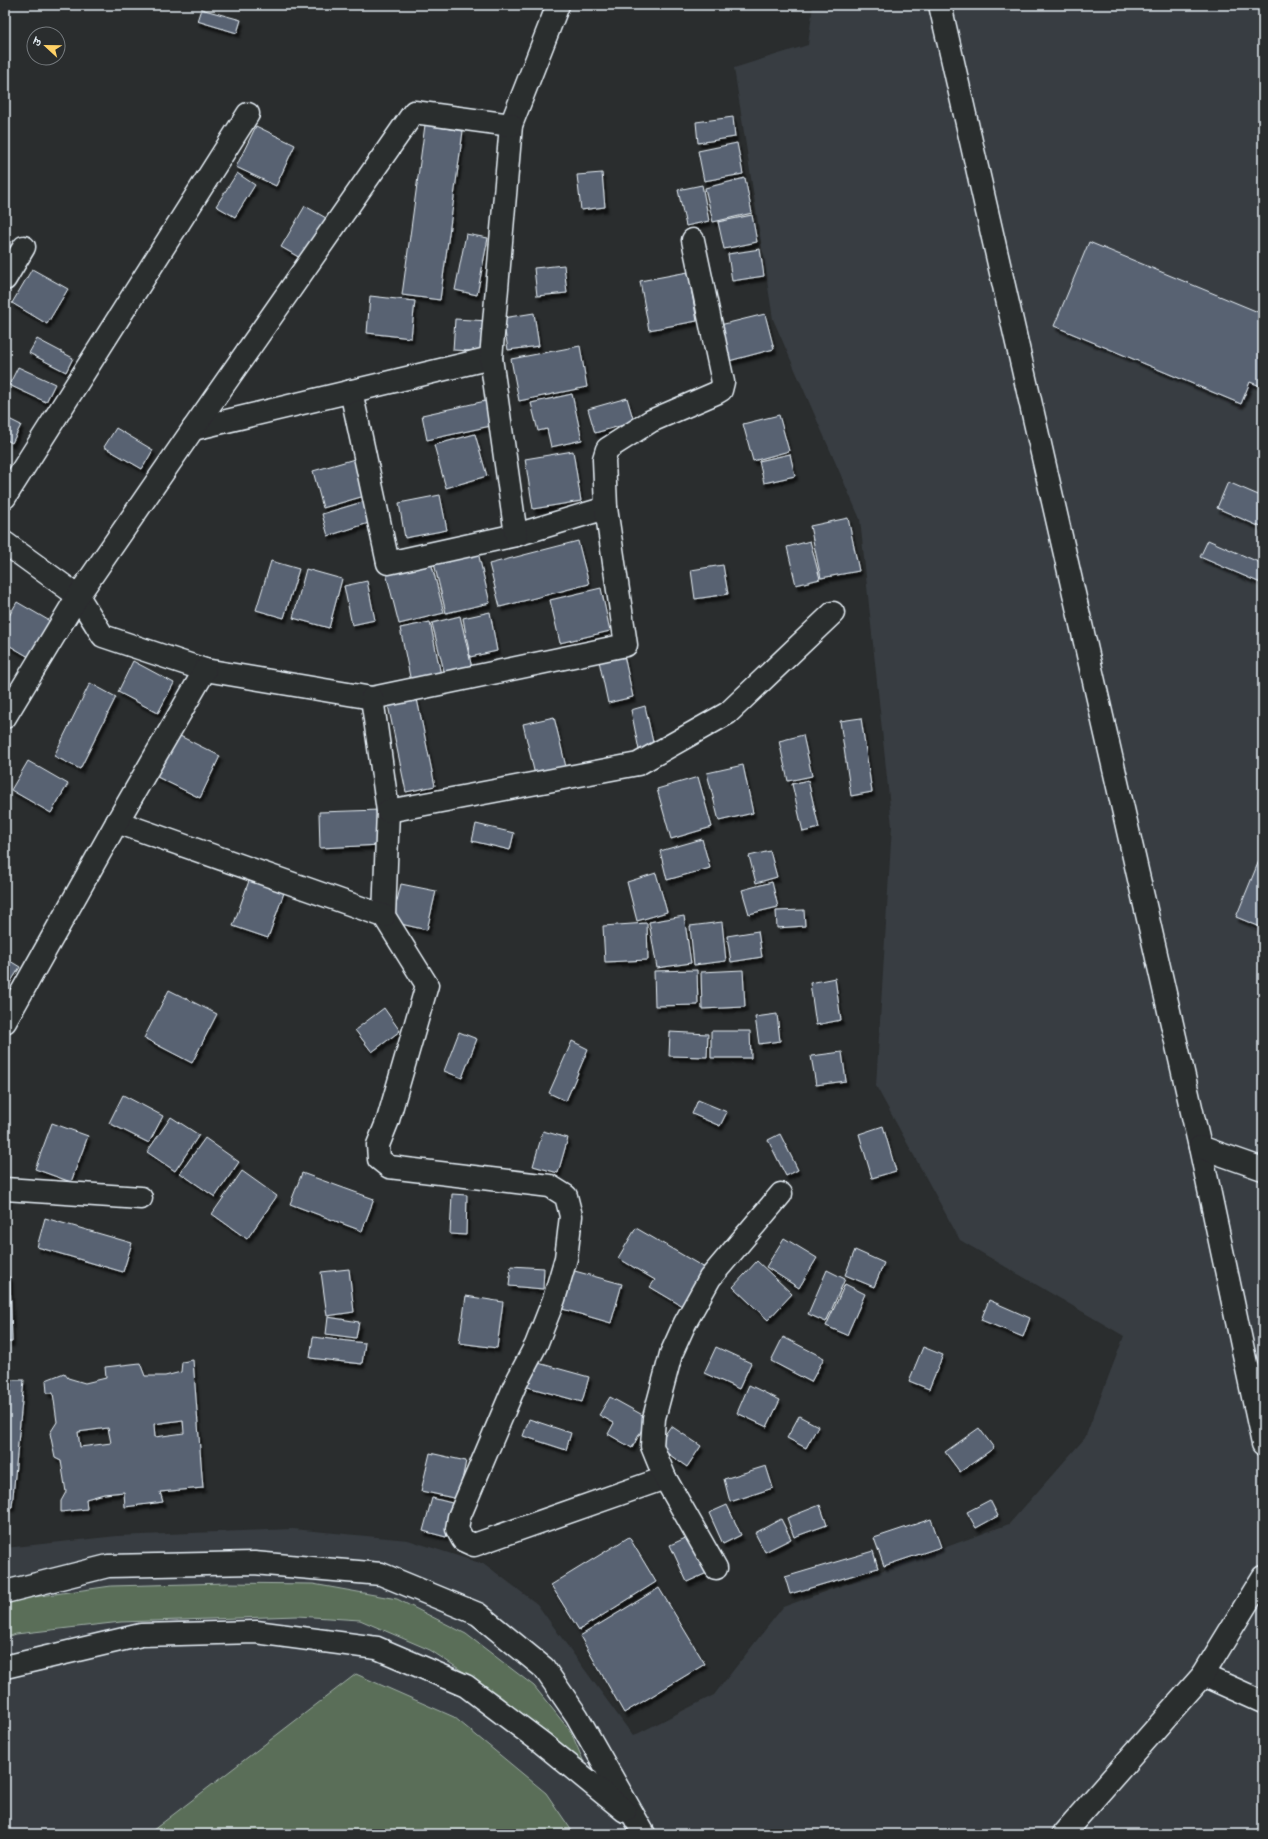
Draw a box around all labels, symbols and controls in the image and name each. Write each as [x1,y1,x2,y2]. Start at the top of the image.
north arrow [26,26,66,66]
text: उ [28,34,48,49]

